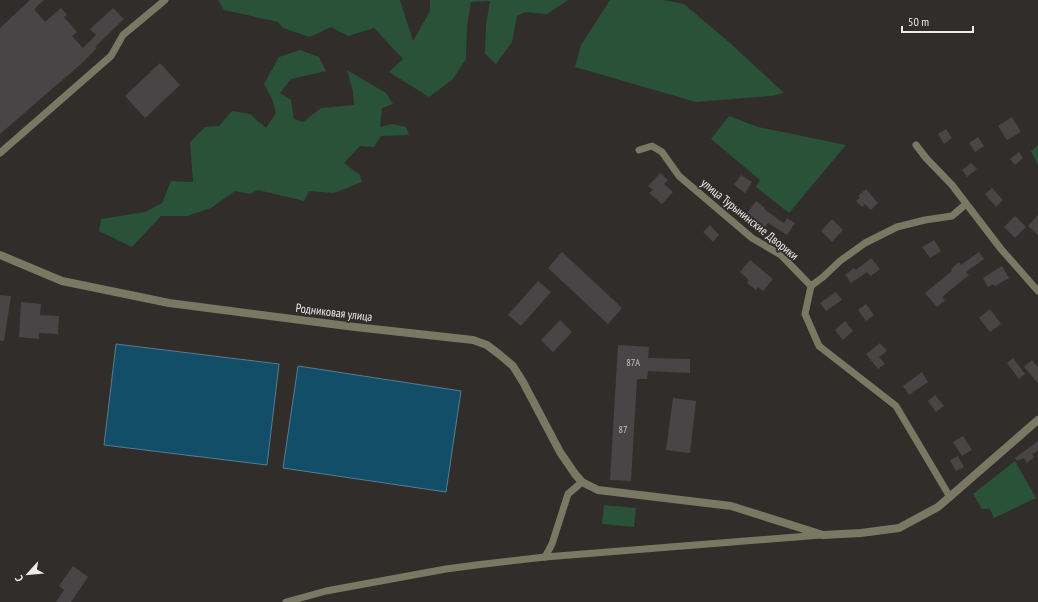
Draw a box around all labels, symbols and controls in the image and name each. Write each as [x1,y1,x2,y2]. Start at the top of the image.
scale bar [902,8,973,34]
text: 50 m [908,14,929,29]
street label: улица Турынинские Дворики [698,175,802,263]
street label: Родниковая улица [295,300,373,324]
house number: 87А [626,356,640,369]
house number: 87 [619,423,628,436]
north arrow [8,554,48,594]
text: С [12,573,26,584]

